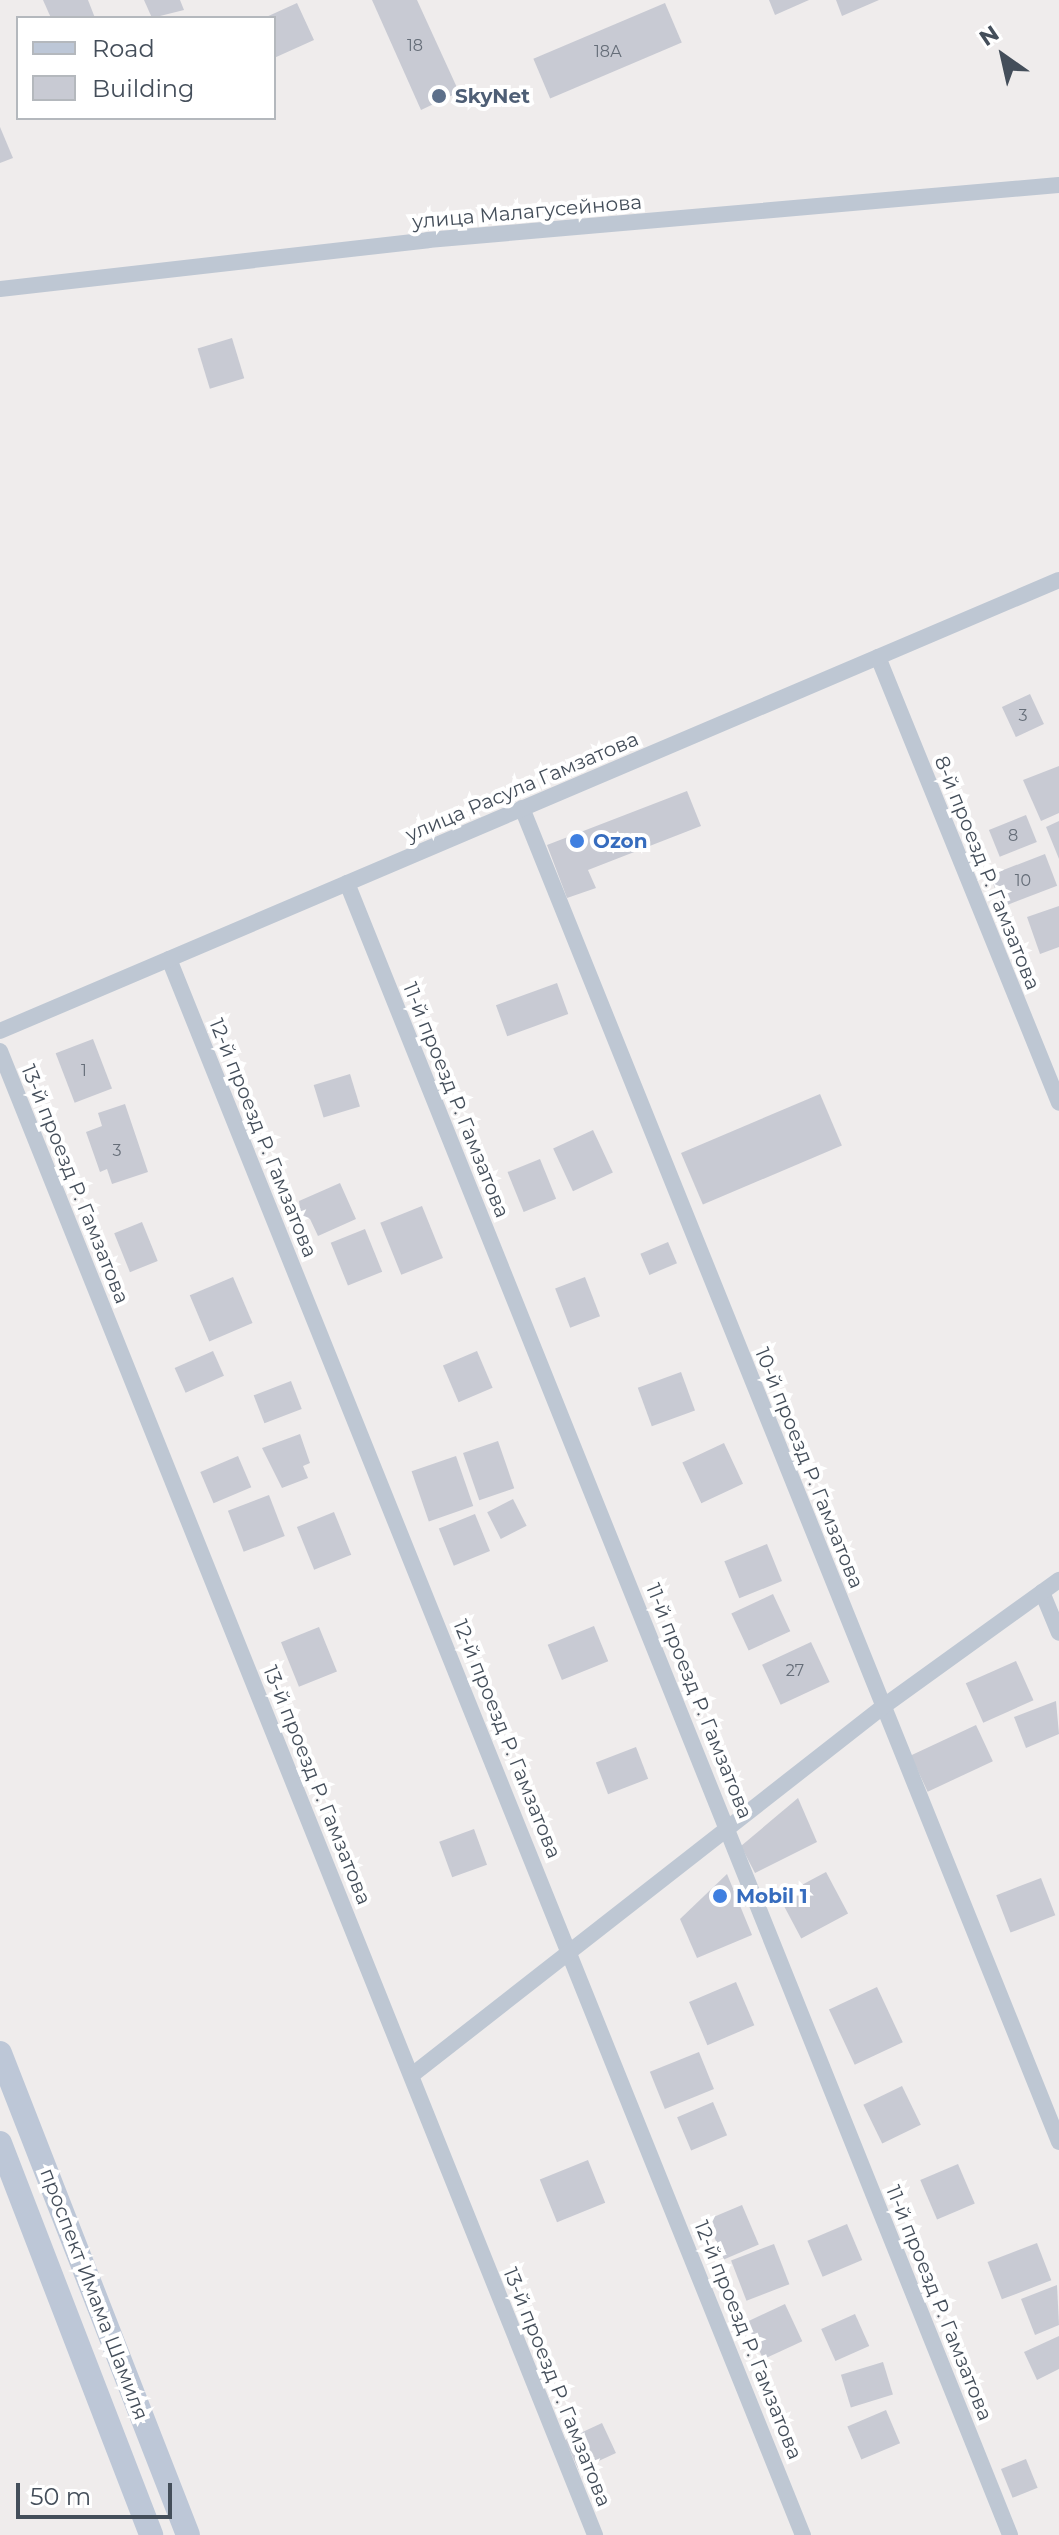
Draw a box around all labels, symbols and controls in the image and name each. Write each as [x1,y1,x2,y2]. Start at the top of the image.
legend [16,16,276,120]
north arrow [963,16,1043,96]
text: N [974,20,1004,52]
text: Road [92,34,155,63]
house number: 18 [407,36,423,56]
house number: 18А [594,42,622,62]
text: Building [92,74,195,103]
place label: SkyNet [455,84,530,108]
marker: SkyNet [430,87,448,105]
street label: улица Малагусейнова [411,190,643,234]
house number: 3 [1018,706,1028,726]
street label: улица Расула Гамзатова [402,727,642,847]
street label: 8-й проезд Р. Гамзатова [929,753,1045,993]
house number: 8 [1008,826,1018,846]
place label: Ozon [593,829,648,853]
marker: Ozon [568,832,586,850]
house number: 10 [1015,871,1031,891]
street label: 11-й проезд Р. Гамзатова [398,979,514,1221]
street label: 12-й проезд Р. Гамзатова [204,1015,322,1261]
street label: 13-й проезд Р. Гамзатова [16,1061,134,1307]
house number: 1 [81,1061,87,1081]
house number: 3 [112,1141,122,1161]
street label: 10-й проезд Р. Гамзатова [750,1344,868,1592]
street label: 11-й проезд Р. Гамзатова [641,1580,757,1822]
street label: 12-й проезд Р. Гамзатова [448,1616,566,1862]
house number: 27 [786,1661,804,1681]
street label: 13-й проезд Р. Гамзатова [258,1662,376,1908]
place label: Mobil 1 [736,1884,808,1908]
marker: Mobil 1 [711,1887,729,1905]
street label: проспект Имама Шамиля [35,2165,153,2423]
street label: 11-й проезд Р. Гамзатова [881,2182,997,2424]
street label: 12-й проезд Р. Гамзатова [689,2217,807,2463]
street label: 13-й проезд Р. Гамзатова [498,2264,616,2510]
scale bar [20,2467,176,2517]
text: 50 m [30,2482,91,2511]

